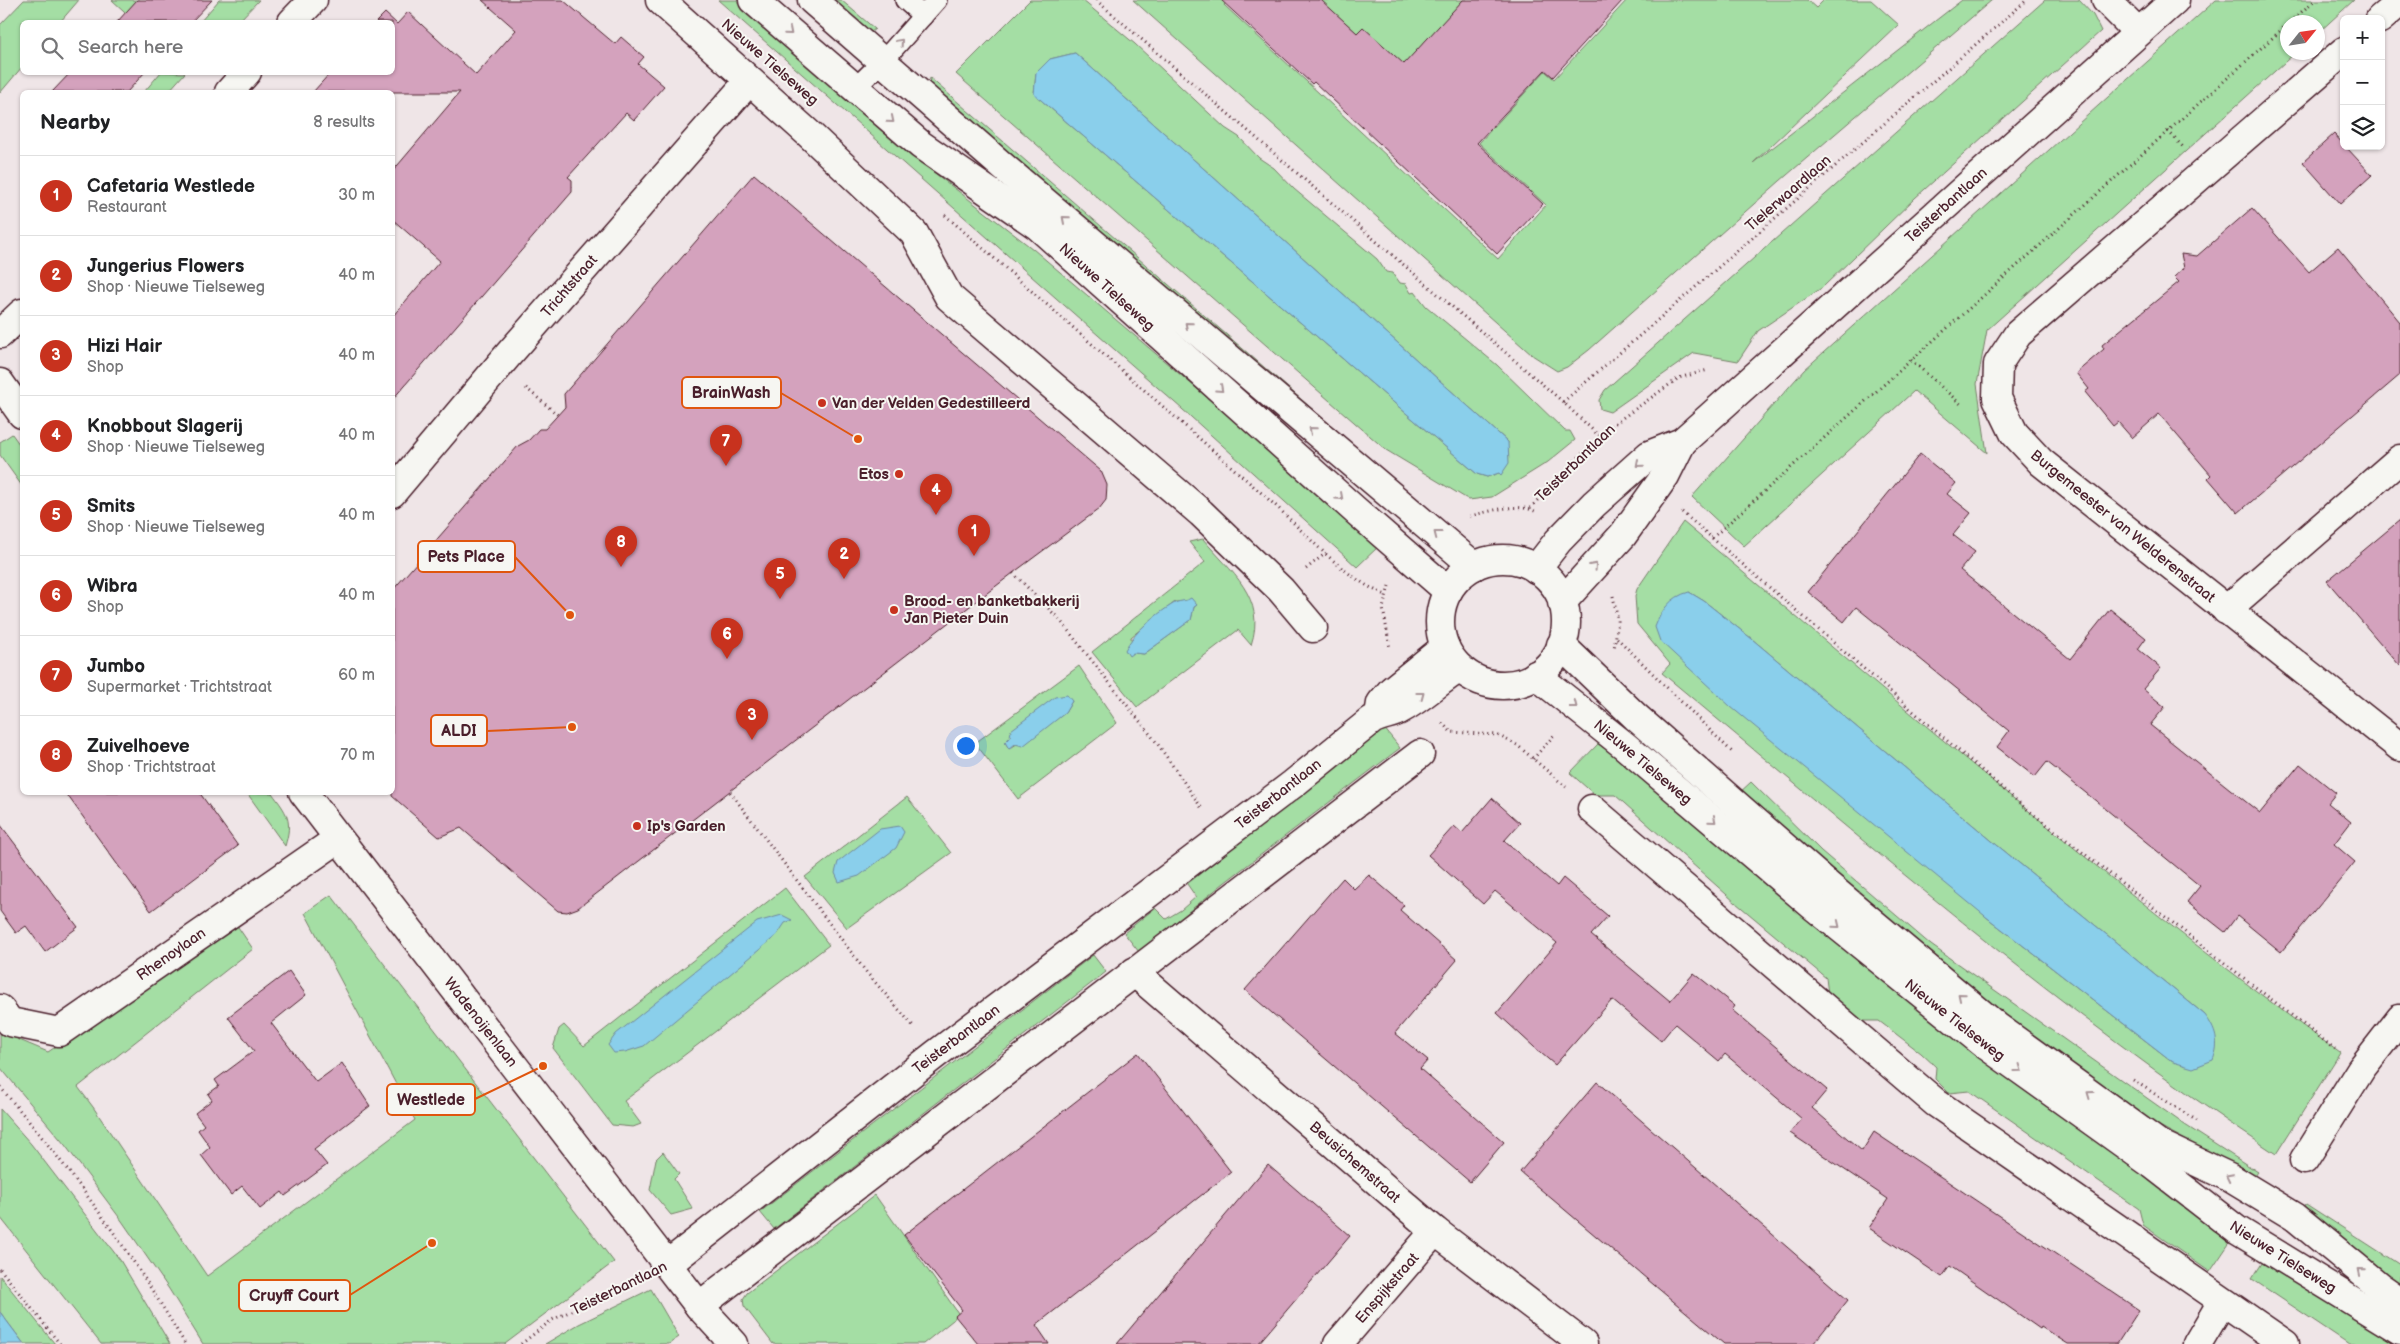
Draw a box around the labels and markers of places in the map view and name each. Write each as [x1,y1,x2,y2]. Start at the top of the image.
callout: BrainWash [682,377,781,408]
place label: Van der Velden Gedestilleerd [832,394,1030,413]
marker: Van der Velden Gedestilleerd [816,397,828,409]
pin: 7 [710,425,742,466]
place label: Etos [859,465,889,484]
marker: Etos [893,468,905,480]
pin: 4 [920,474,952,515]
pin: 1 [958,515,990,556]
pin: 8 [605,526,637,567]
pin: 2 [828,538,860,579]
callout: Pets Place [418,541,515,572]
pin: 5 [764,558,796,599]
place label: Brood- en banketbakkerij Jan Pieter Duin [904,592,1079,628]
marker: Brood- en banketbakkerij Jan Pieter Duin [888,604,900,616]
pin: 6 [711,618,743,659]
pin: 3 [736,699,768,740]
callout: ALDI [431,715,487,746]
place label: Ip's Garden [647,817,726,836]
marker: Ip's Garden [631,820,643,832]
callout: Westlede [387,1084,475,1115]
callout: Cruyff Court [239,1280,350,1311]

